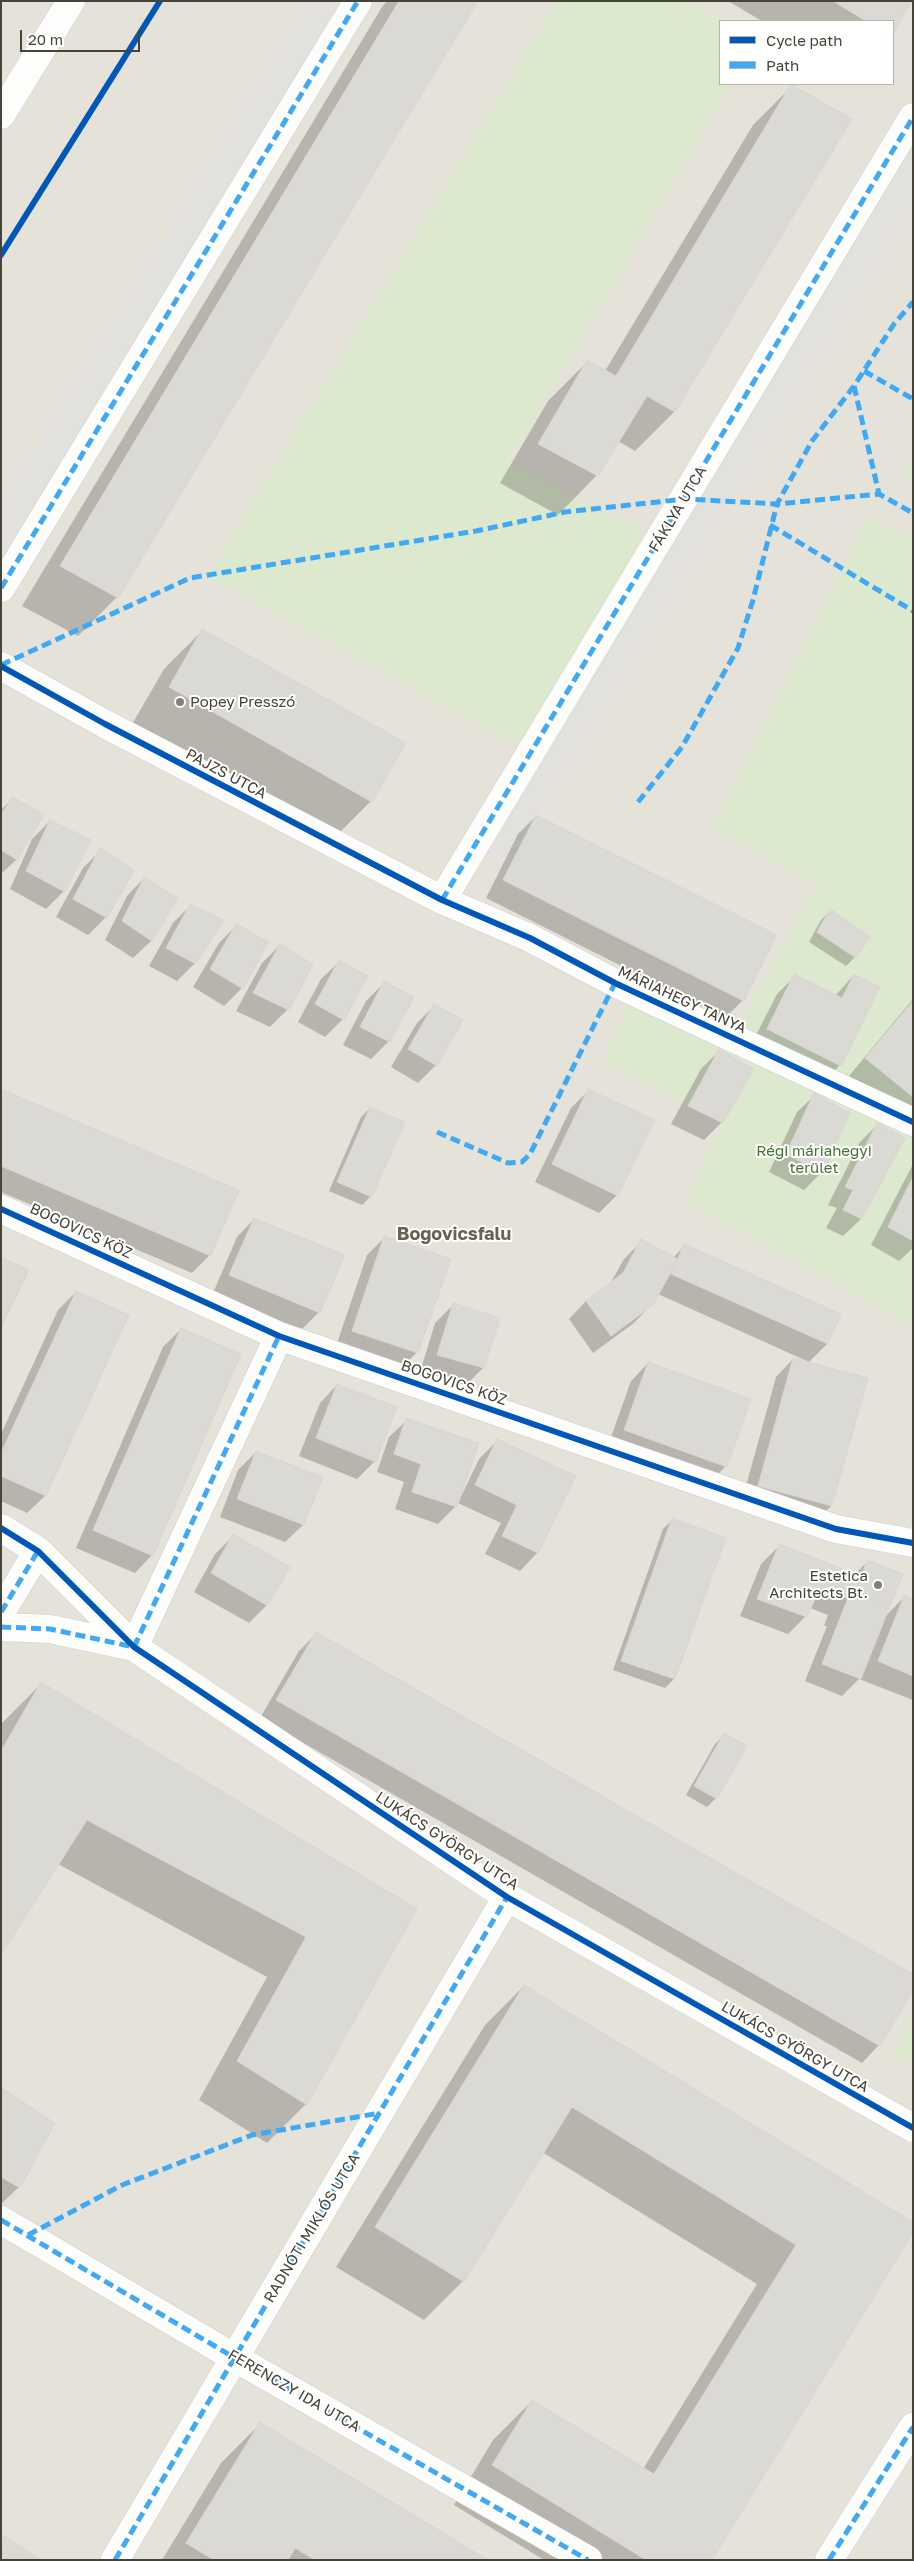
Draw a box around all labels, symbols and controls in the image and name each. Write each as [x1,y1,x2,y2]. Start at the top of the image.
scale bar [22,20,142,52]
legend [719,20,894,85]
text: 20 m [28,30,63,48]
text: Cycle path [766,31,842,49]
text: Path [766,56,799,74]
street label: FÁKLYA UTCA [645,463,711,555]
place label: Popey Presszó [190,693,295,711]
marker: Popey Presszó [174,696,186,708]
street label: PAJZS UTCA [182,745,270,803]
street label: MÁRIAHEGY TANYA [615,962,749,1038]
park label: Régi máriahegyi terület [756,1142,872,1177]
street label: BOGOVICS KÖZ [27,1199,135,1263]
district label: Bogovicsfalu [397,1223,511,1245]
street label: BOGOVICS KÖZ [399,1356,509,1410]
place label: Estetica Architects Bt. [769,1567,868,1602]
marker: Estetica Architects Bt. [872,1579,884,1591]
street label: LUKÁCS GYÖRGY UTCA [372,1788,522,1894]
street label: LUKÁCS GYÖRGY UTCA [718,1997,872,2097]
street label: RADNÓTI MIKLÓS UTCA [260,2150,364,2306]
street label: FERENCZY IDA UTCA [225,2346,363,2436]

